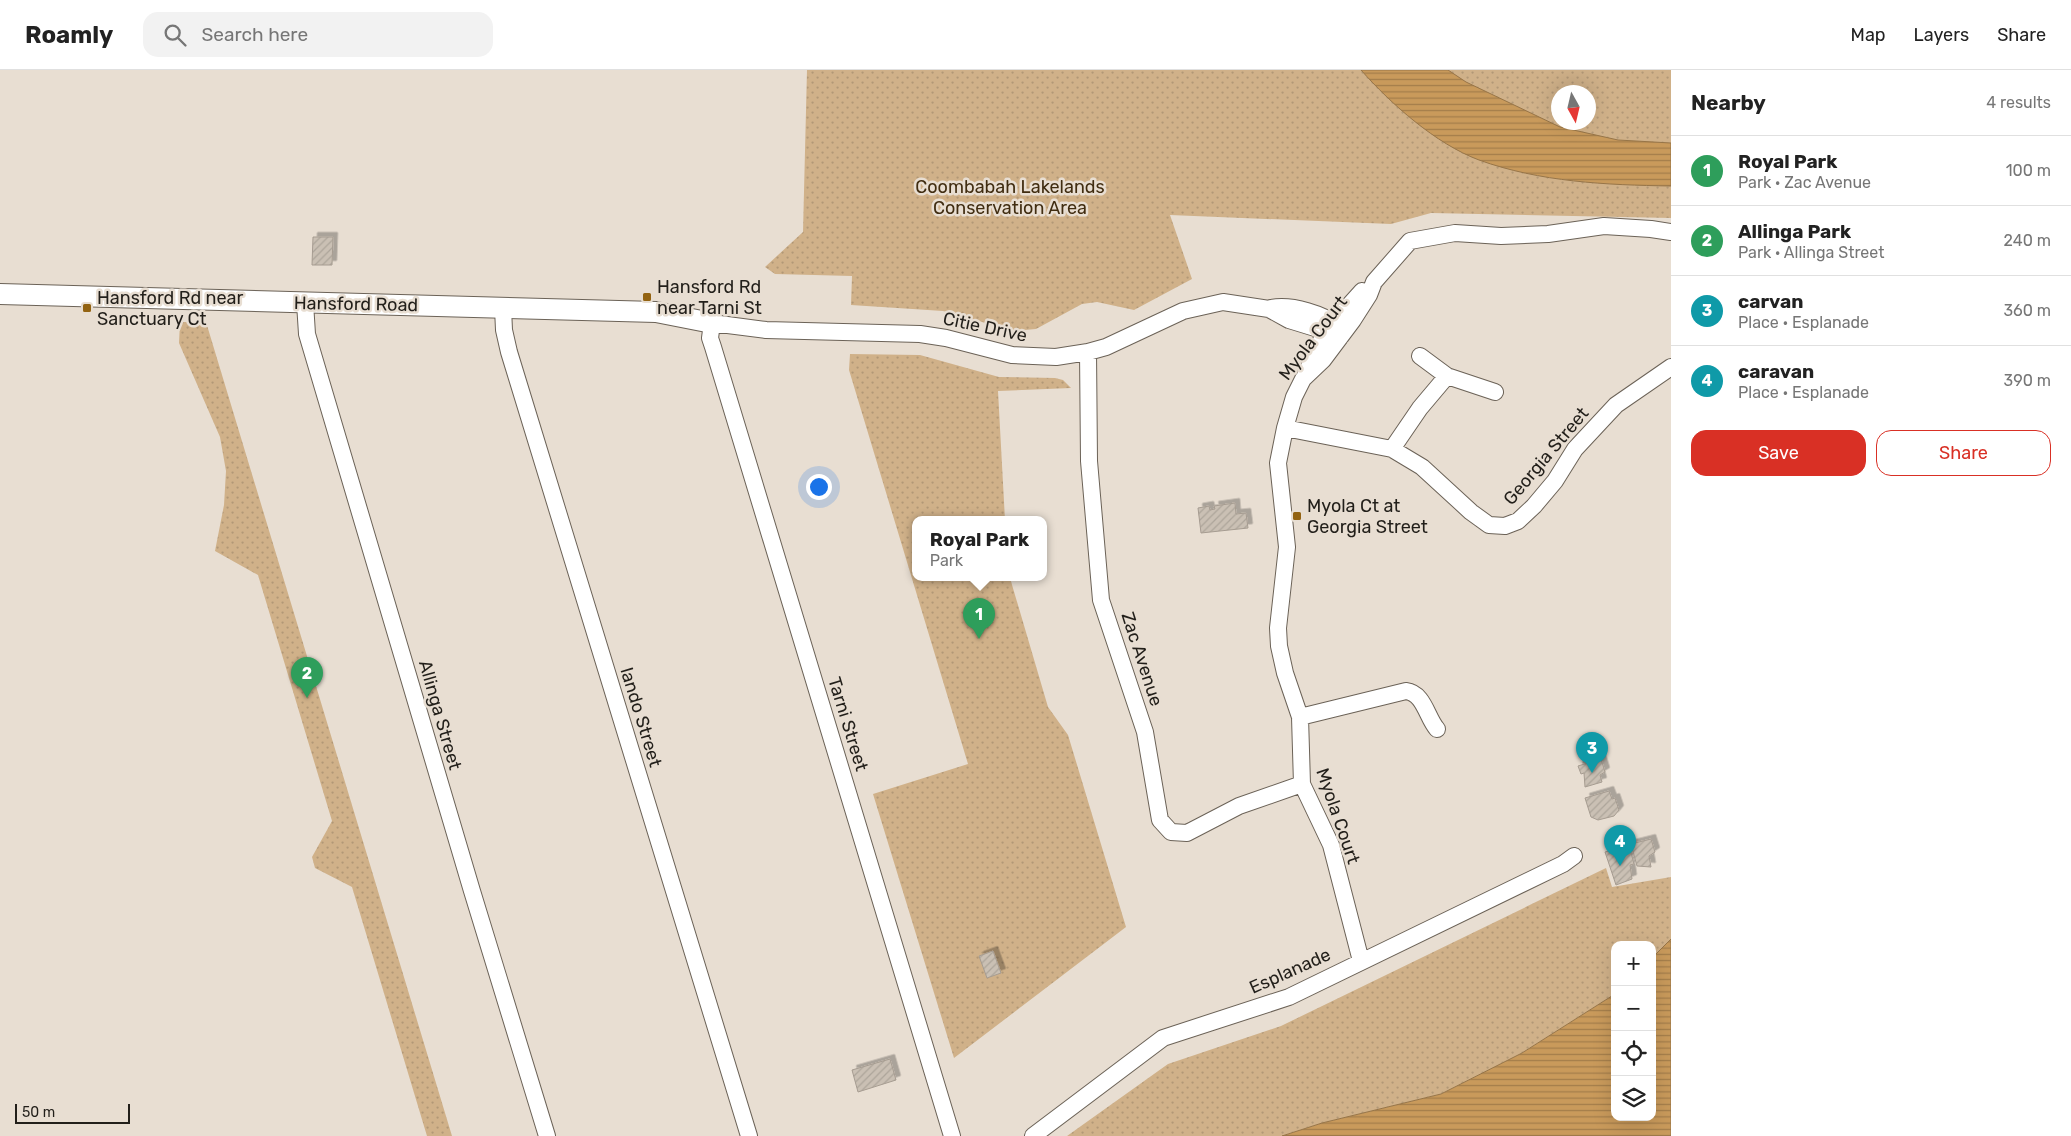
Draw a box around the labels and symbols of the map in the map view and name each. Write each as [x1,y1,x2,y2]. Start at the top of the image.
north arrow [1551,85,1596,130]
park label: Coombabah Lakelands Conservation Area [915,176,1105,219]
place label: Hansford Rd near Tarni St [657,276,762,319]
place label: Hansford Rd near Sanctuary Ct [97,287,243,330]
marker: Hansford Rd near Tarni St [641,291,653,303]
street label: Myola Court [1274,291,1352,385]
street label: Hansford Road [294,292,418,316]
marker: Hansford Rd near Sanctuary Ct [81,302,93,314]
street label: Citie Drive [941,307,1029,347]
street label: Georgia Street [1499,403,1593,509]
your location [806,474,832,500]
place label: Myola Ct at Georgia Street [1307,495,1428,538]
marker: Myola Ct at Georgia Street [1291,510,1303,522]
pin: 1 [963,598,995,639]
street label: Zac Avenue [1116,609,1168,709]
pin: 2 [291,657,323,698]
street label: Allinga Street [414,658,466,772]
street label: Iando Street [615,664,667,770]
street label: Tarni Street [823,674,873,774]
pin: 3 [1576,732,1608,773]
street label: Myola Court [1311,765,1365,867]
pin: 4 [1604,825,1636,866]
street label: Esplanade [1246,943,1334,999]
scale bar [15,1101,130,1124]

